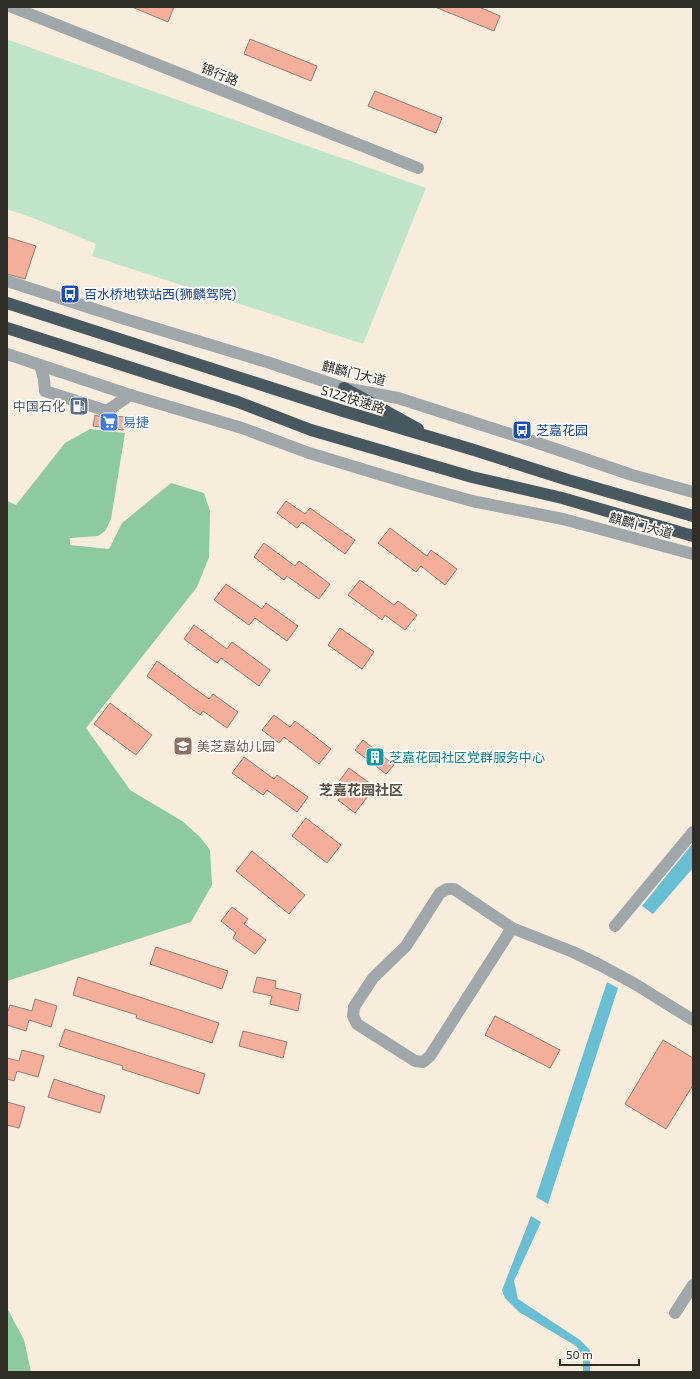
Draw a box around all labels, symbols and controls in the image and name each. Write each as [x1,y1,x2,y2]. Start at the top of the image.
street label: 锦行路 [199,59,241,89]
bus stop icon: 百水桥地铁站西(狮麟驾院) [59,283,81,305]
place label: 百水桥地铁站西(狮麟驾院) [84,286,236,302]
street label: 麒麟门大道 [321,357,387,389]
street label: S122快速路 [319,382,387,416]
fuel station icon: 中国石化 [68,395,90,417]
place label: 中国石化 [13,398,65,414]
supermarket icon: 易捷 [98,411,120,433]
place label: 易捷 [123,414,149,430]
bus stop icon: 芝嘉花园 [511,419,533,441]
place label: 芝嘉花园 [536,422,588,438]
street label: 麒麟门大道 [608,509,674,541]
school or university icon: 美芝嘉幼儿园 [172,735,194,757]
place label: 美芝嘉幼儿园 [197,738,275,754]
building icon: 芝嘉花园社区党群服务中心 [364,746,386,768]
place label: 芝嘉花园社区党群服务中心 [389,749,545,765]
district label: 芝嘉花园社区 [319,781,403,798]
scale bar [560,1341,639,1367]
text: 50 m [566,1347,593,1361]

